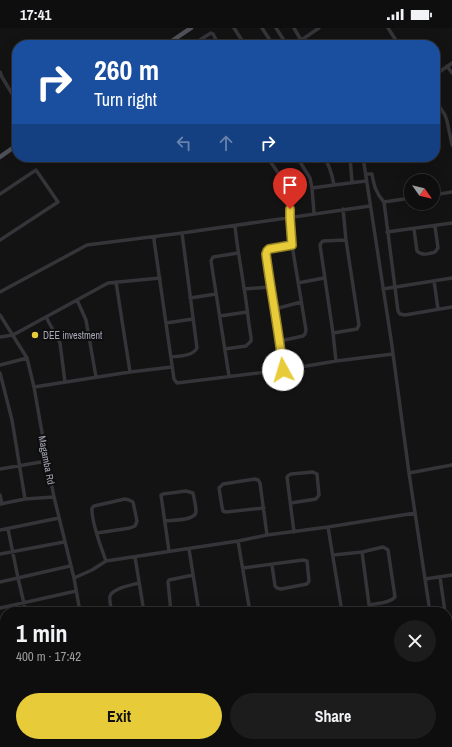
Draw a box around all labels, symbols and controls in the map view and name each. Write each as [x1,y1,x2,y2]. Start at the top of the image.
text: 17:41 [20,4,51,25]
text: 260 m [94,51,159,89]
icon: right [28,56,80,108]
text: Turn right [94,87,157,112]
icon: left [173,132,195,154]
icon: ahead [215,132,237,154]
icon: right [257,132,279,154]
pin [273,168,307,209]
icon: arrive [279,174,301,196]
north arrow [404,174,440,210]
map controls [404,174,440,210]
place label: DEE investment [43,329,103,342]
marker: DEE investment [30,330,40,340]
position arrow [262,349,304,391]
street label: Magamba Rd [35,435,58,486]
text: 1 min [16,617,67,649]
button: close [394,620,436,662]
text: 400 m · 17:42 [16,648,81,665]
button: Exit [16,693,222,739]
button: Share [230,693,436,739]

